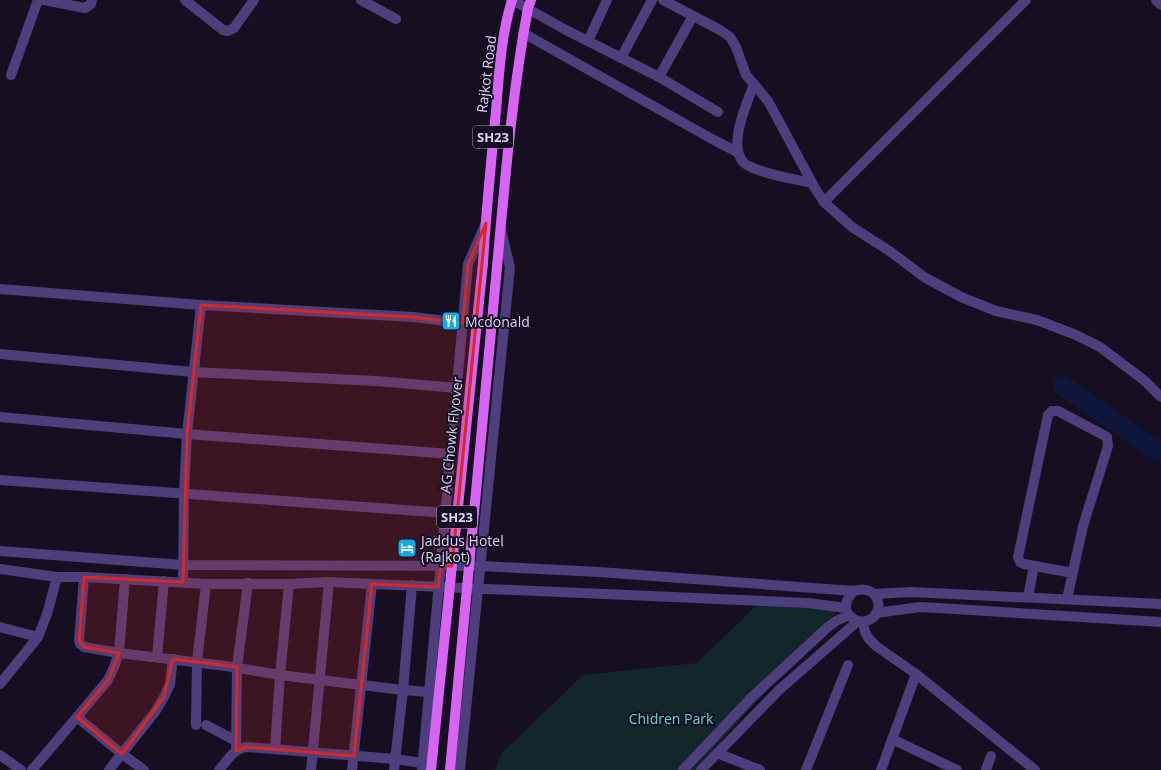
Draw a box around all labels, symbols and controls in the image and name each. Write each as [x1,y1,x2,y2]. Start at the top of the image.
street label: Rajkot Road [472,34,500,114]
road number: SH23 [473,126,513,148]
restaurant icon: Mcdonald [440,310,462,332]
place label: Mcdonald [465,312,530,331]
street label: AG Chowk Flyover [435,375,467,494]
road number: SH23 [437,506,477,528]
place label: Jaddus Hotel (Rajkot) [419,531,504,566]
hotel icon: Jaddus Hotel (Rajkot) [396,537,418,559]
park label: Chidren Park [629,709,714,728]

